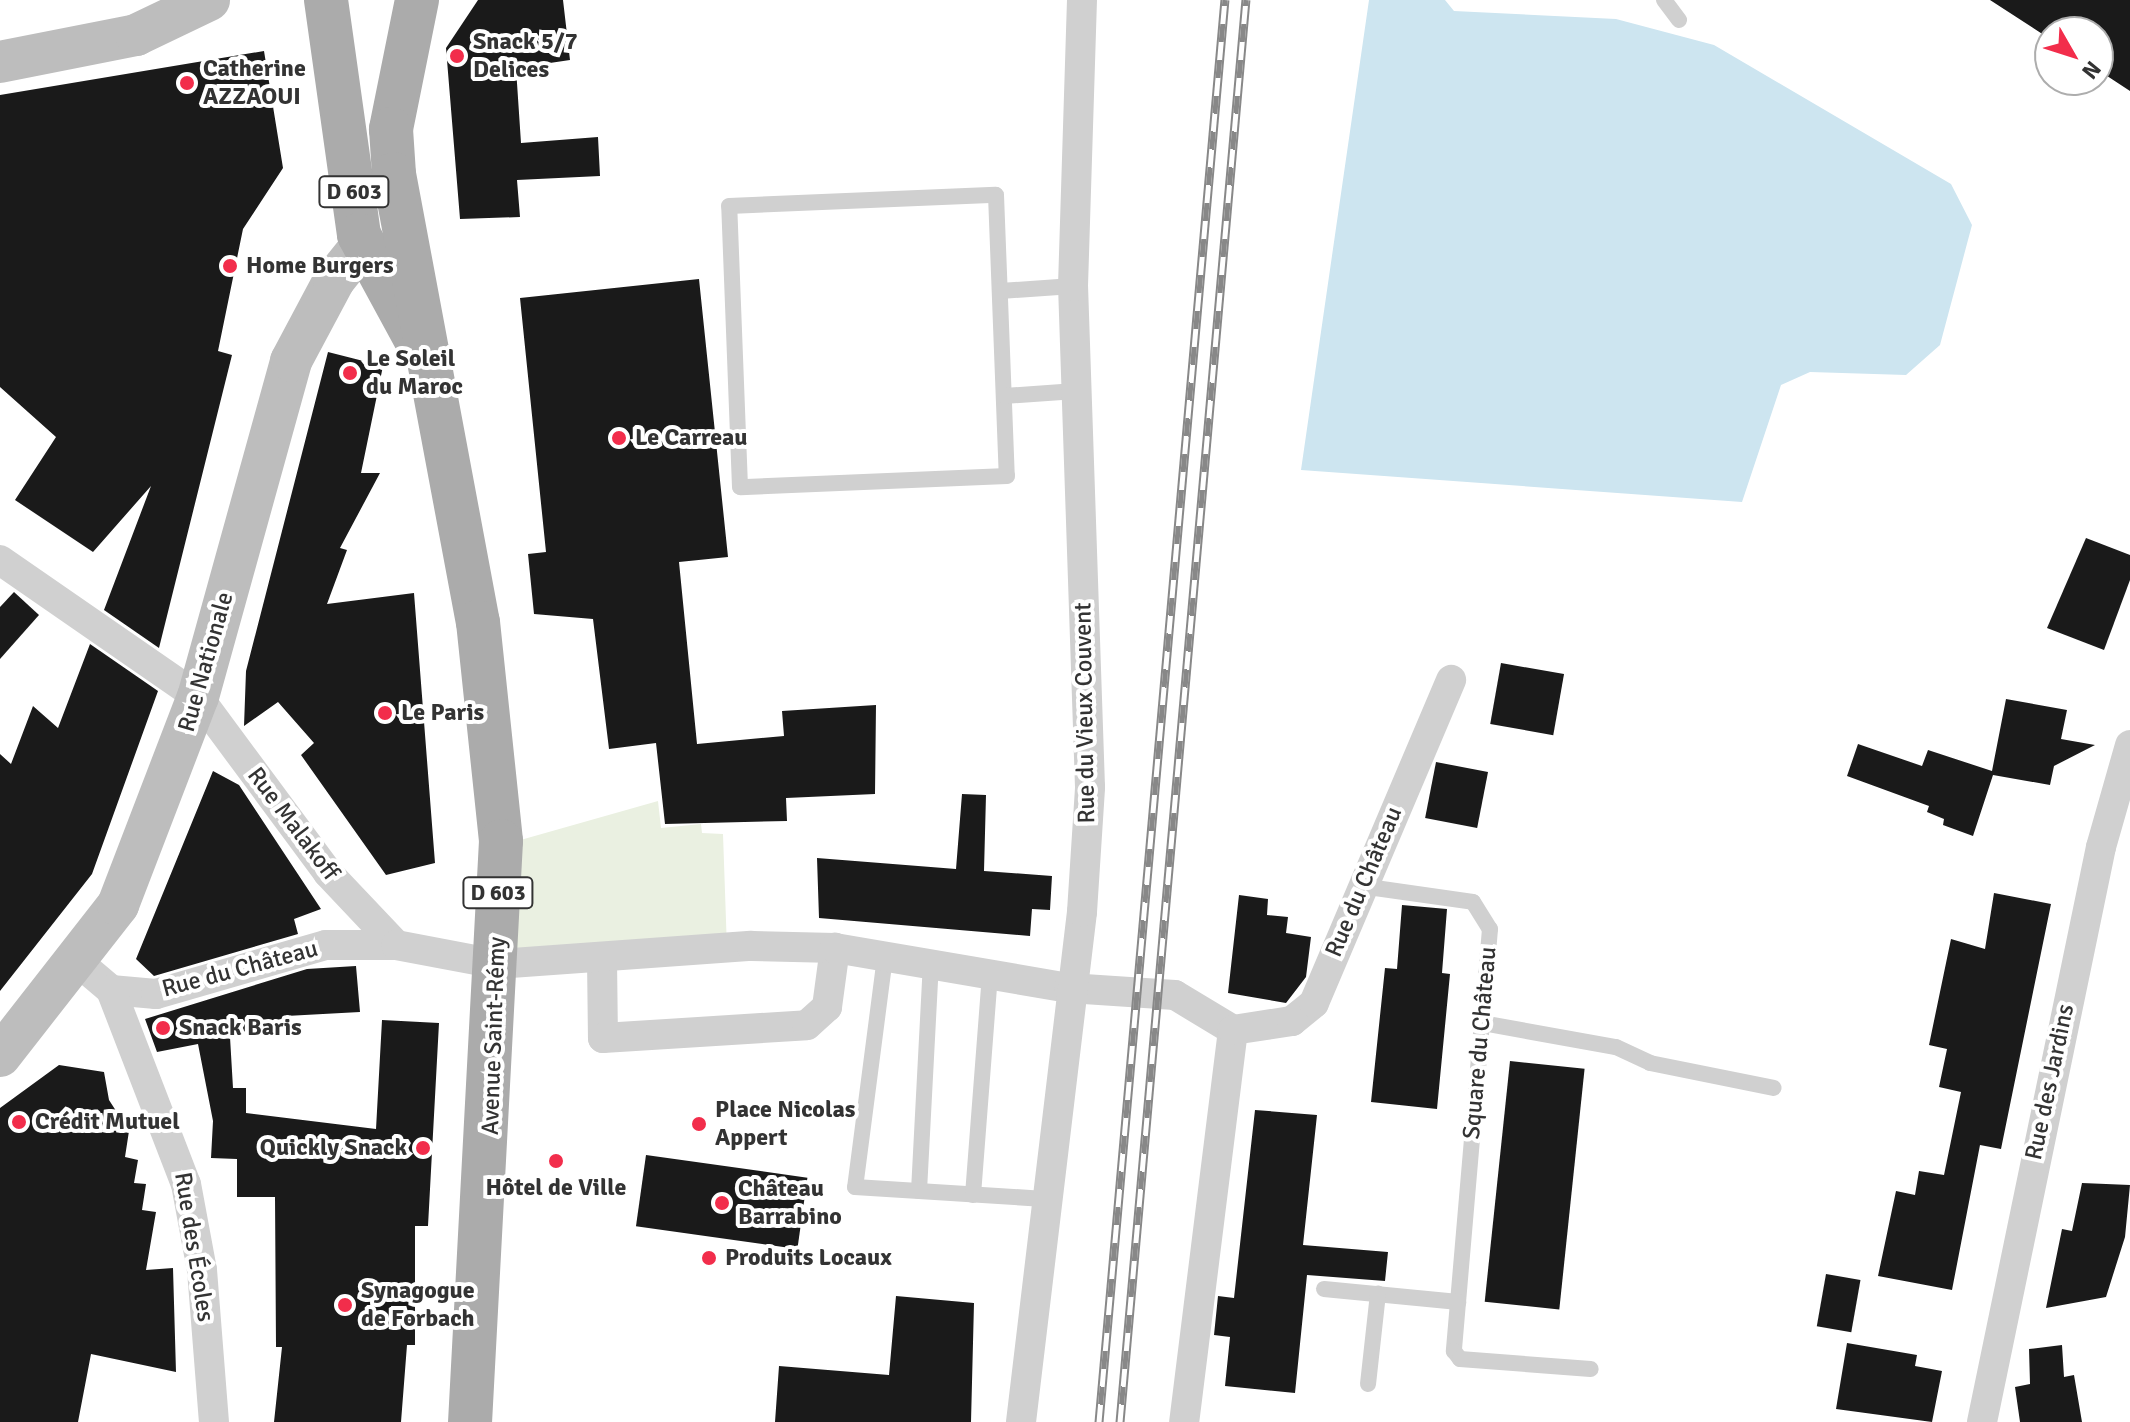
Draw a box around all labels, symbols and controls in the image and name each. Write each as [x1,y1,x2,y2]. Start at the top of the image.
north arrow [2034,16,2114,96]
place label: Snack 5/7 Delices [473,28,578,84]
marker: Snack 5/7 Delices [448,47,466,65]
place label: Catherine AZZAOUI [203,55,306,111]
text: N [2076,56,2107,85]
marker: Catherine AZZAOUI [178,74,196,92]
road number: D 603 [318,174,390,210]
place label: Home Burgers [246,252,394,280]
marker: Home Burgers [221,257,239,275]
place label: Le Soleil du Maroc [366,345,463,401]
marker: Le Soleil du Maroc [341,364,359,382]
place label: Le Carreau [635,424,748,452]
marker: Le Carreau [610,429,628,447]
street label: Rue Nationale [172,589,240,735]
street label: Rue du Vieux Couvent [1069,602,1101,824]
place label: Le Paris [401,699,484,727]
marker: Le Paris [376,704,394,722]
street label: Rue Malakoff [241,762,345,886]
street label: Rue du Château [1319,803,1409,961]
road number: D 603 [462,875,534,911]
street label: Rue du Château [159,934,321,1004]
street label: Avenue Saint-Rémy [476,936,512,1136]
street label: Square du Château [1457,946,1503,1140]
street label: Rue des Jardins [2019,1002,2081,1162]
place label: Snack Baris [179,1014,302,1042]
marker: Snack Baris [154,1019,172,1037]
place label: Place Nicolas Appert [715,1096,855,1152]
place label: Crédit Mutuel [35,1108,180,1136]
marker: Crédit Mutuel [10,1113,28,1131]
marker: Place Nicolas Appert [690,1115,708,1133]
place label: Quickly Snack [260,1134,407,1162]
marker: Quickly Snack [414,1139,432,1157]
marker: Hôtel de Ville [547,1152,565,1170]
street label: Rue des Écoles [168,1170,220,1324]
place label: Hôtel de Ville [486,1174,626,1202]
place label: Château Barrabino [738,1175,842,1231]
marker: Château Barrabino [713,1194,731,1212]
place label: Produits Locaux [725,1244,892,1272]
marker: Produits Locaux [700,1249,718,1267]
place label: Synagogue de Forbach [361,1277,475,1333]
marker: Synagogue de Forbach [336,1296,354,1314]

